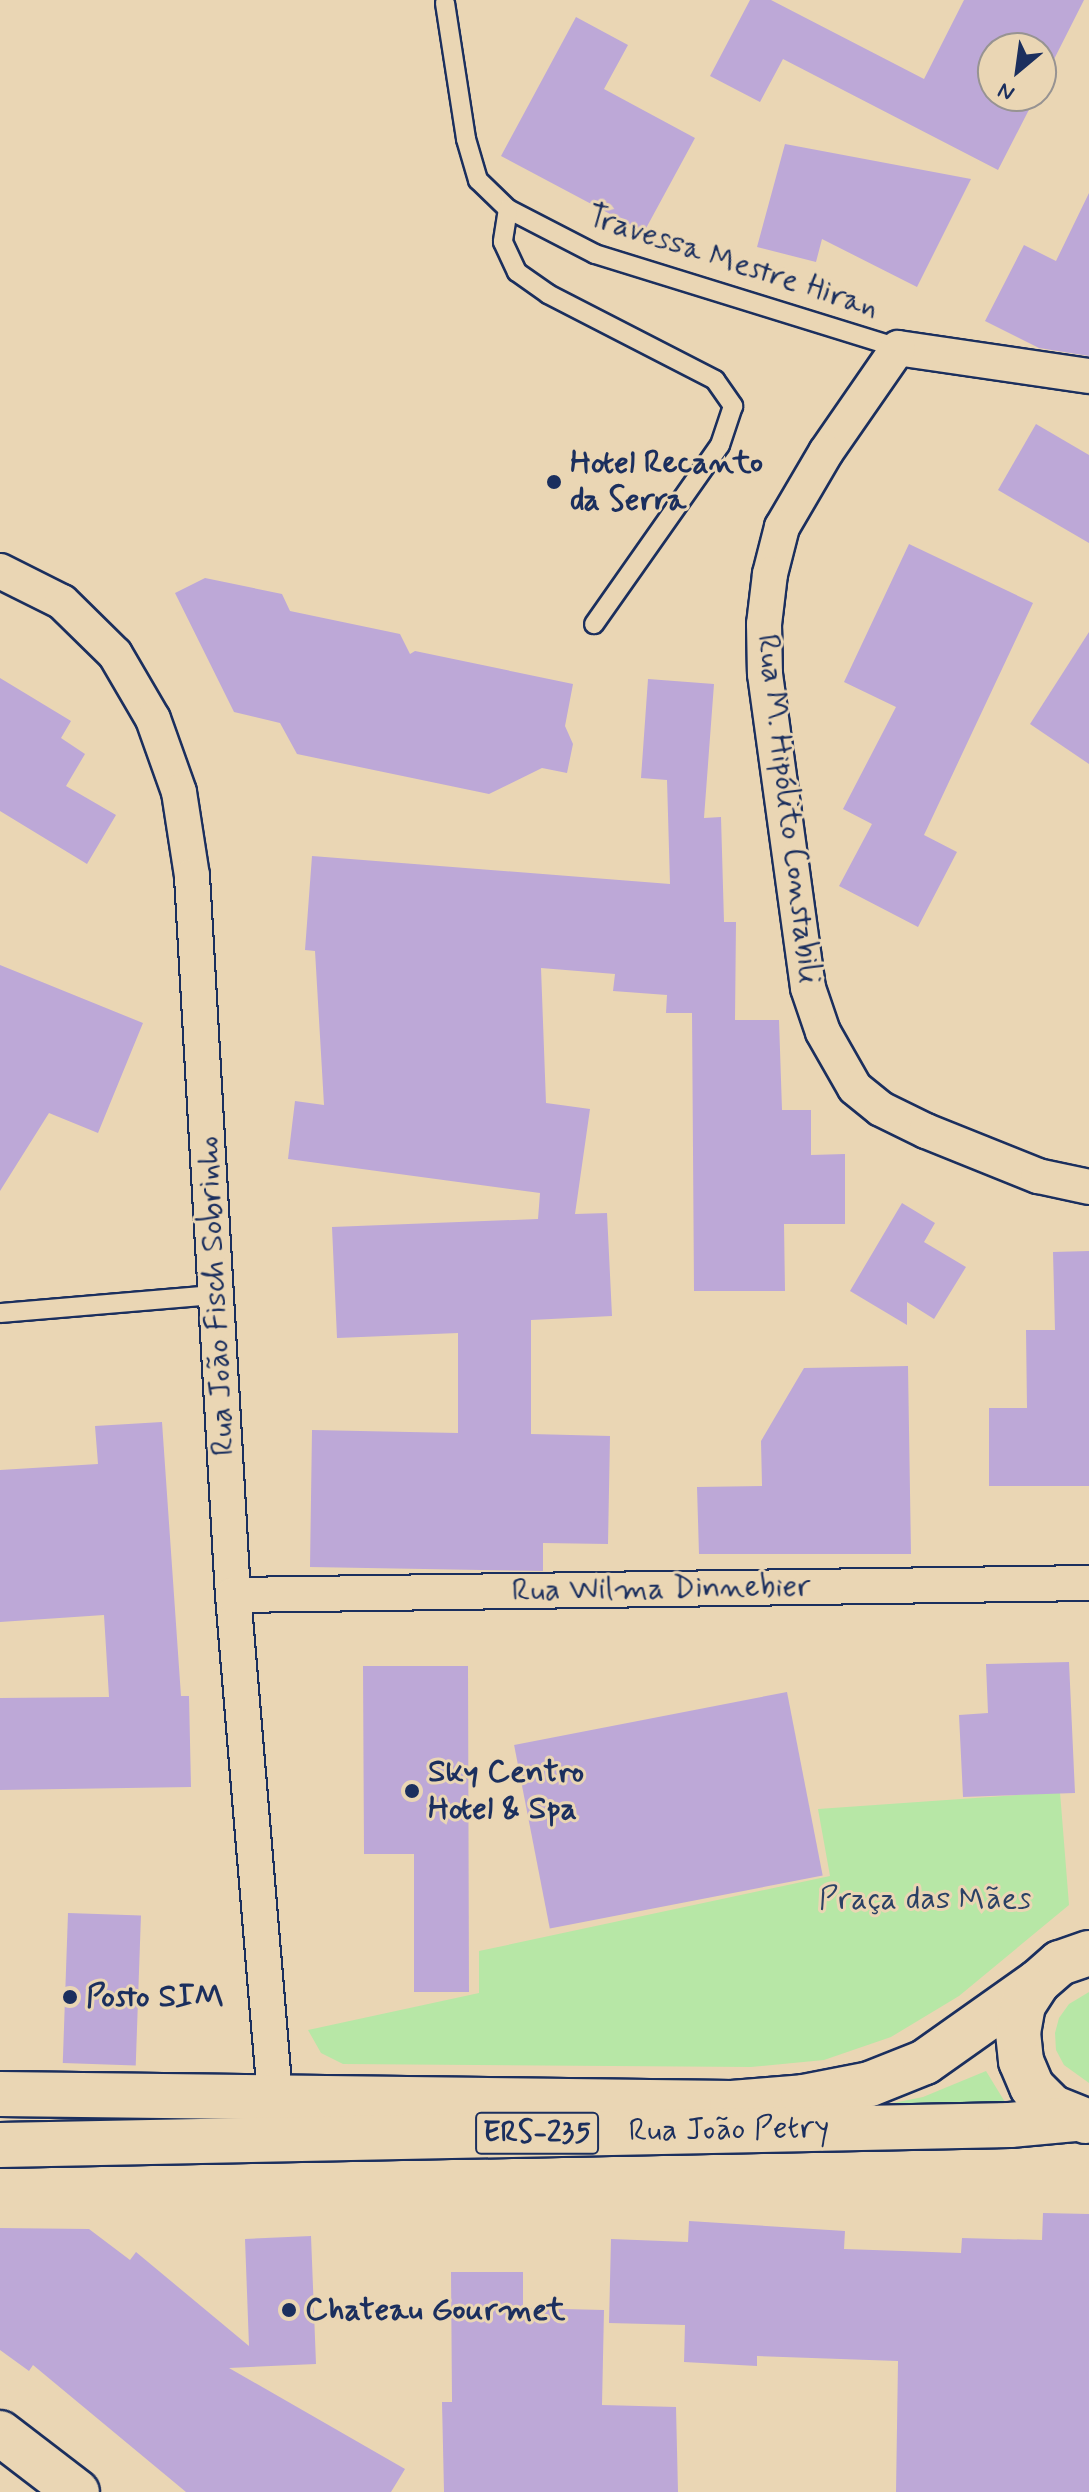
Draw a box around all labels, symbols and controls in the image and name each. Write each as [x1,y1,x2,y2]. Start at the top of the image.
north arrow [977,32,1057,112]
text: N [993,75,1020,107]
street label: Travessa Mestre Hiran [579,196,887,328]
place label: Hotel Recanto da Serra [570,445,762,520]
marker: Hotel Recanto da Serra [545,473,563,491]
street label: Rua M. Hipólito Constabili [748,633,828,985]
street label: Rua João Fisch Sobrinho [188,1135,244,1457]
street label: Rua Wilma Dinnebier [512,1567,810,1611]
place label: Sky Centro Hotel & Spa [428,1754,584,1829]
marker: Sky Centro Hotel & Spa [403,1782,421,1800]
park label: Praça das Mães [818,1880,1032,1918]
place label: Posto SIM [86,1978,223,2016]
marker: Posto SIM [61,1988,79,2006]
road number: ERS-235 [475,2107,599,2159]
street label: Rua João Petry [629,2109,829,2151]
place label: Chateau Gourmet [305,2291,559,2329]
marker: Chateau Gourmet [280,2301,298,2319]

